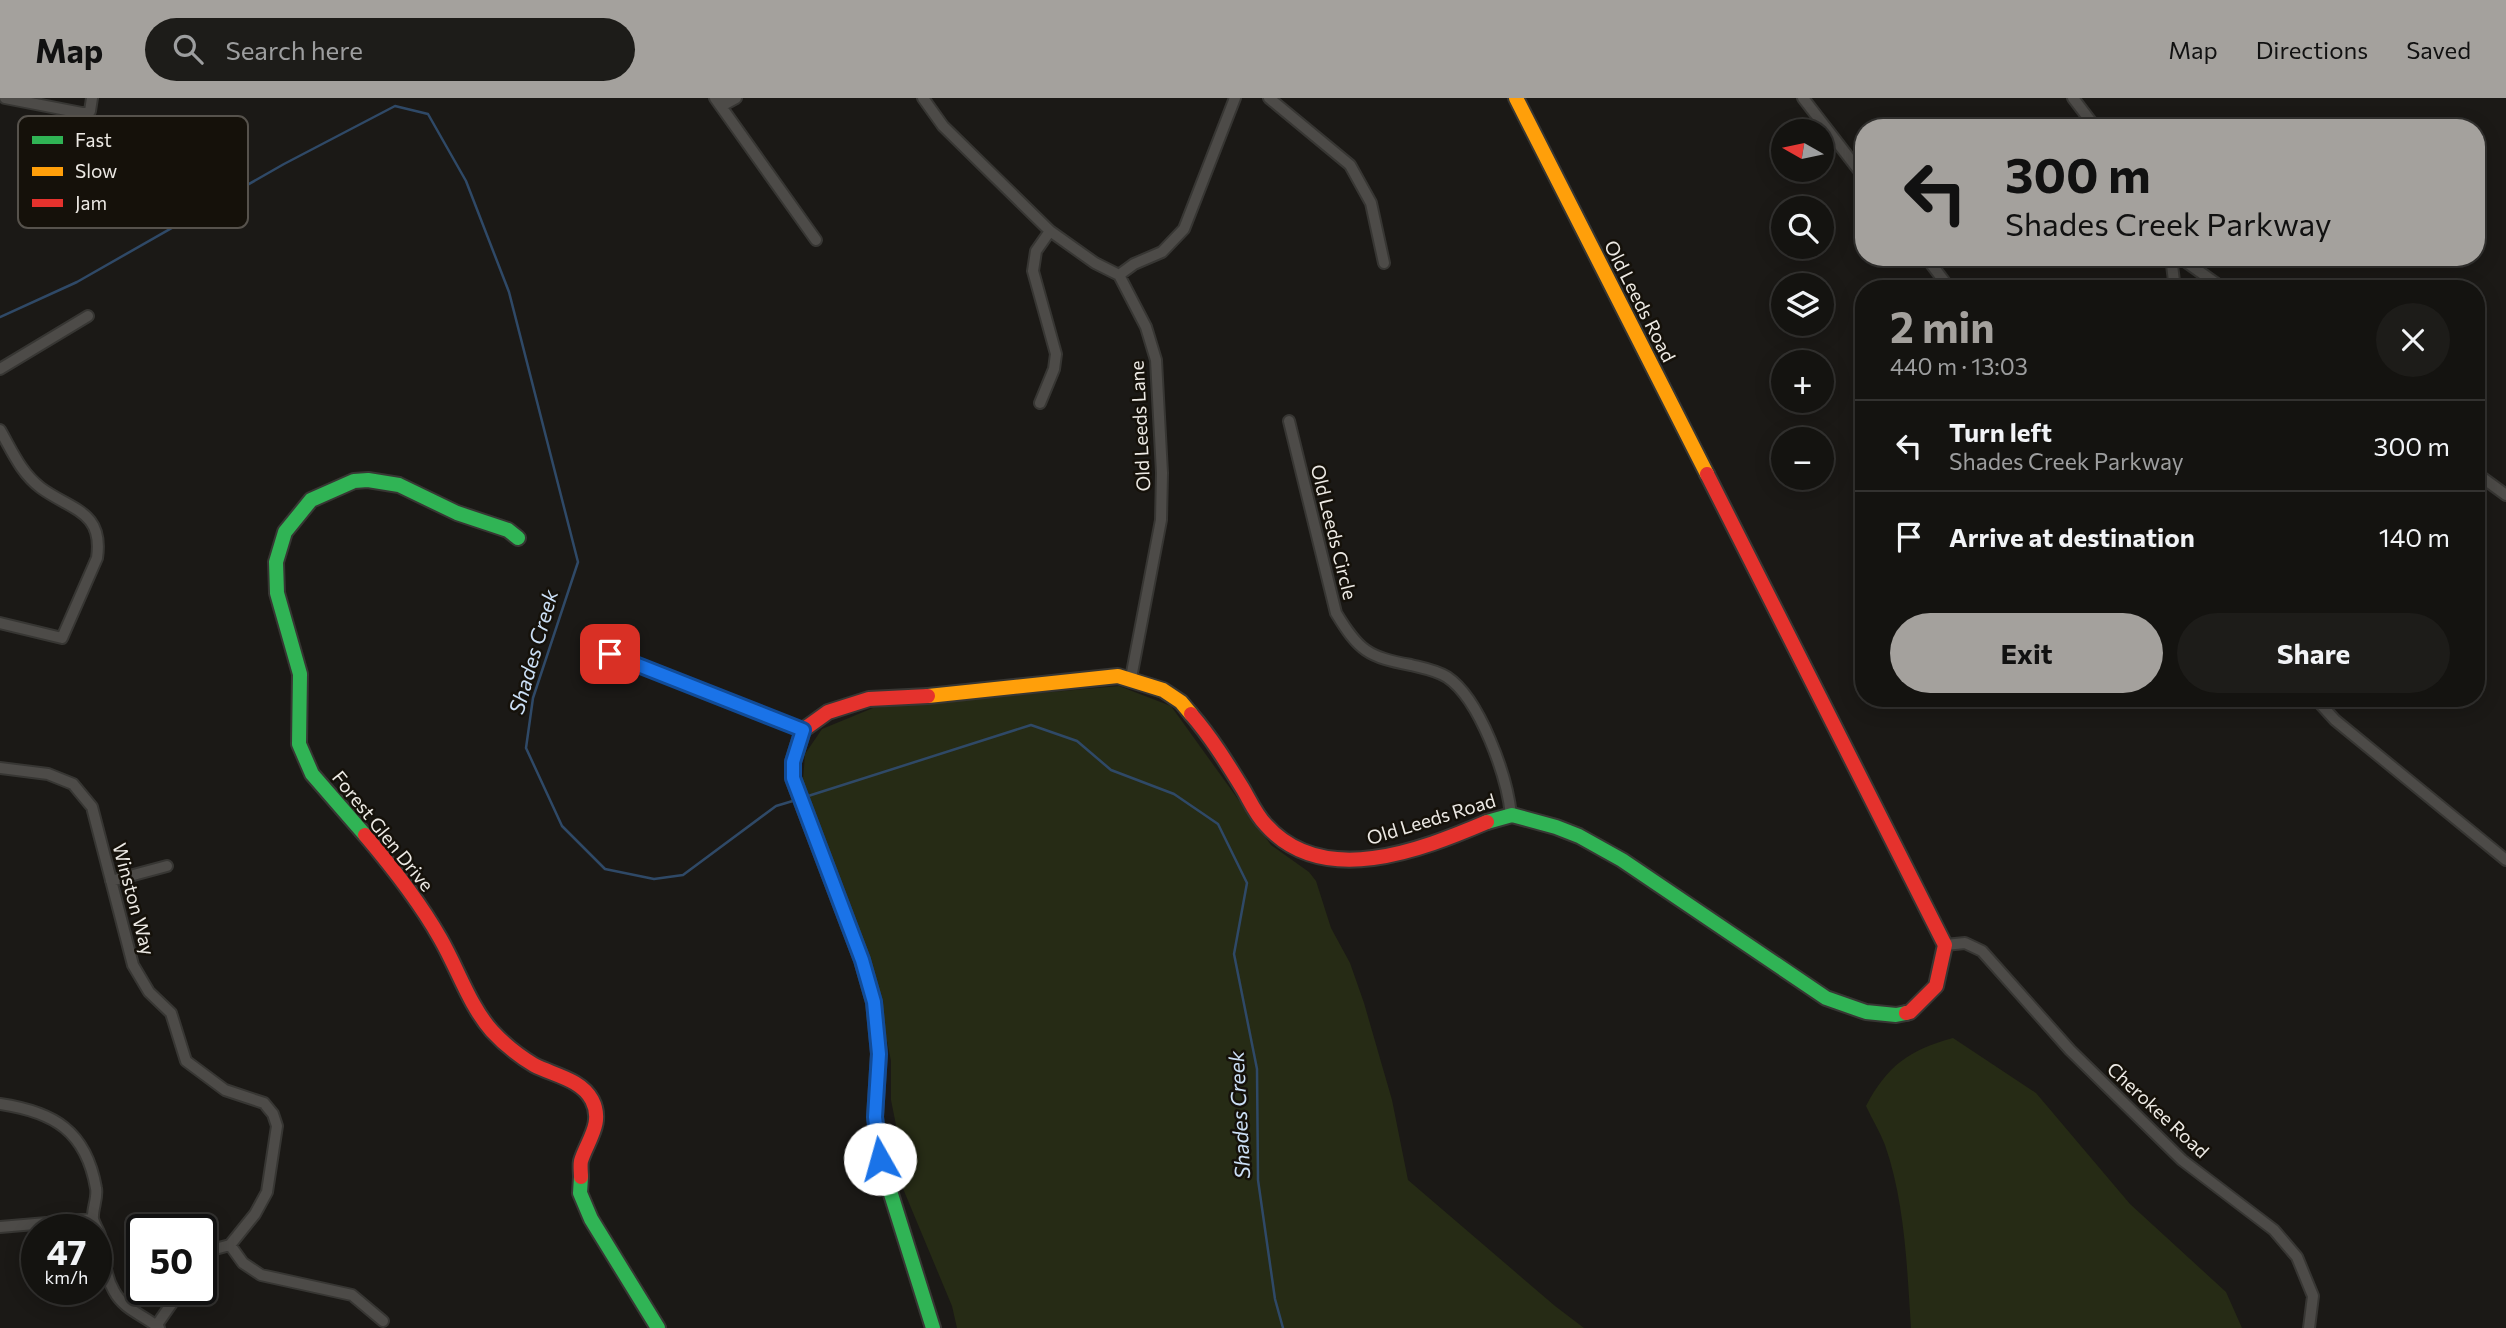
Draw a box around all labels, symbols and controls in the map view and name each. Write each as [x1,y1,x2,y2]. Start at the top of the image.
search box [145,18,635,81]
text: Map [35,29,103,70]
icon: search [169,30,207,68]
text: Search here [225,34,363,65]
text: Map [2168,35,2218,64]
text: Directions [2256,35,2368,64]
text: Saved [2406,35,2471,64]
legend [18,116,248,228]
north arrow [1771,119,1834,182]
map controls [1771,119,1834,490]
text: Fast [75,128,112,151]
text: 300 m [2005,143,2151,203]
icon: left [1890,147,1981,238]
text: Slow [75,159,117,182]
text: Jam [75,191,107,214]
button: search [1771,196,1834,259]
text: Shades Creek Parkway [2005,203,2331,243]
street label: Old Leeds Road [1600,236,1681,365]
button: layers [1771,273,1834,336]
text: 2 min [1890,300,1995,352]
button: close [2376,303,2450,377]
button: + [1771,350,1834,413]
text: 440 m · 13:03 [1890,352,2028,380]
street label: Old Leeds Lane [1125,360,1154,492]
text: Turn left [1949,416,2052,447]
button: − [1771,427,1834,490]
icon: left [1890,427,1928,465]
text: 300 m [2374,430,2450,461]
text: Shades Creek Parkway [1949,447,2184,475]
street label: Old Leeds Circle [1307,462,1362,602]
icon: arrive [1890,518,1928,556]
text: Arrive at destination [1949,521,2195,552]
text: 140 m [2379,521,2450,552]
water label: Shades Creek [503,586,562,717]
button: Exit [1890,613,2163,693]
button: Share [2177,613,2450,693]
pin [580,624,640,684]
icon: arrive [591,635,629,673]
street label: Forest Glen Drive [328,766,439,896]
street label: Old Leeds Road [1364,788,1498,849]
street label: Winston Way [108,840,161,958]
water label: Shades Creek [1223,1050,1254,1180]
street label: Cherokee Road [2103,1057,2214,1163]
position arrow [843,1122,917,1196]
speed limit sign: 50 [126,1214,217,1305]
text: 47 [46,1229,87,1272]
text: km/h [45,1266,88,1288]

